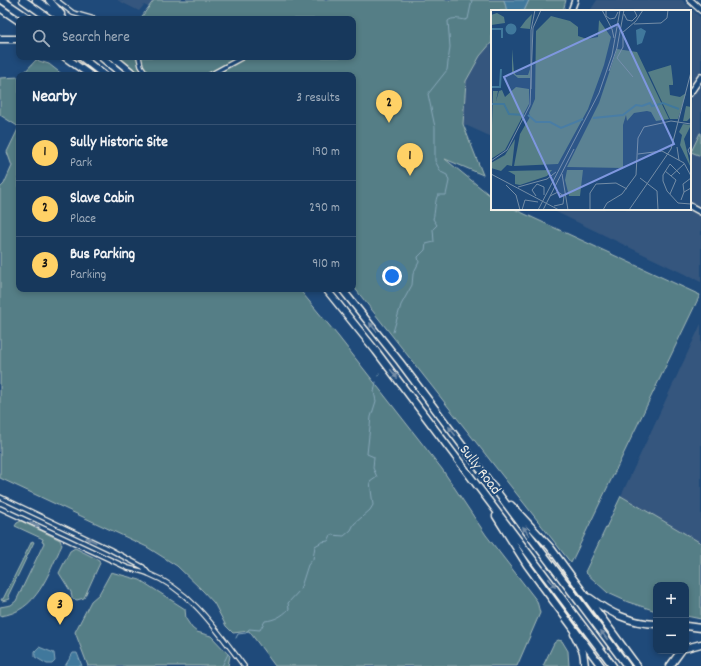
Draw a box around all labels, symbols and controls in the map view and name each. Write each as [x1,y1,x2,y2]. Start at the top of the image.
inset map [491,10,691,210]
search box [16,16,356,60]
icon: search [30,27,52,49]
text: Search here [62,27,130,49]
text: Nearby [32,86,76,110]
text: 3 results [296,89,340,108]
pin: 2 [376,90,402,123]
text: Sully Historic Site [70,132,168,154]
text: 1 [44,143,46,162]
text: 190 m [312,143,340,162]
pin: 1 [397,143,423,176]
text: Park [70,154,92,173]
text: Slave Cabin [70,188,134,210]
text: 2 [42,199,48,218]
text: 290 m [309,199,340,218]
text: Place [70,210,96,229]
text: Bus Parking [70,244,135,266]
text: 3 [42,255,48,274]
text: 910 m [312,255,340,274]
text: Parking [70,266,106,285]
your location [382,266,402,286]
one-way arrow [369,322,377,333]
one-way arrow [390,369,398,380]
one-way arrow [448,425,456,436]
street label: Sully Road [453,441,506,500]
one-way arrow [30,522,41,528]
one-way arrow [522,525,530,536]
one-way arrow [86,537,97,543]
one-way arrow [547,578,556,589]
map controls [653,582,689,654]
button: + [653,582,689,618]
pin: 3 [47,592,73,625]
button: − [653,618,689,654]
one-way arrow [600,629,608,640]

